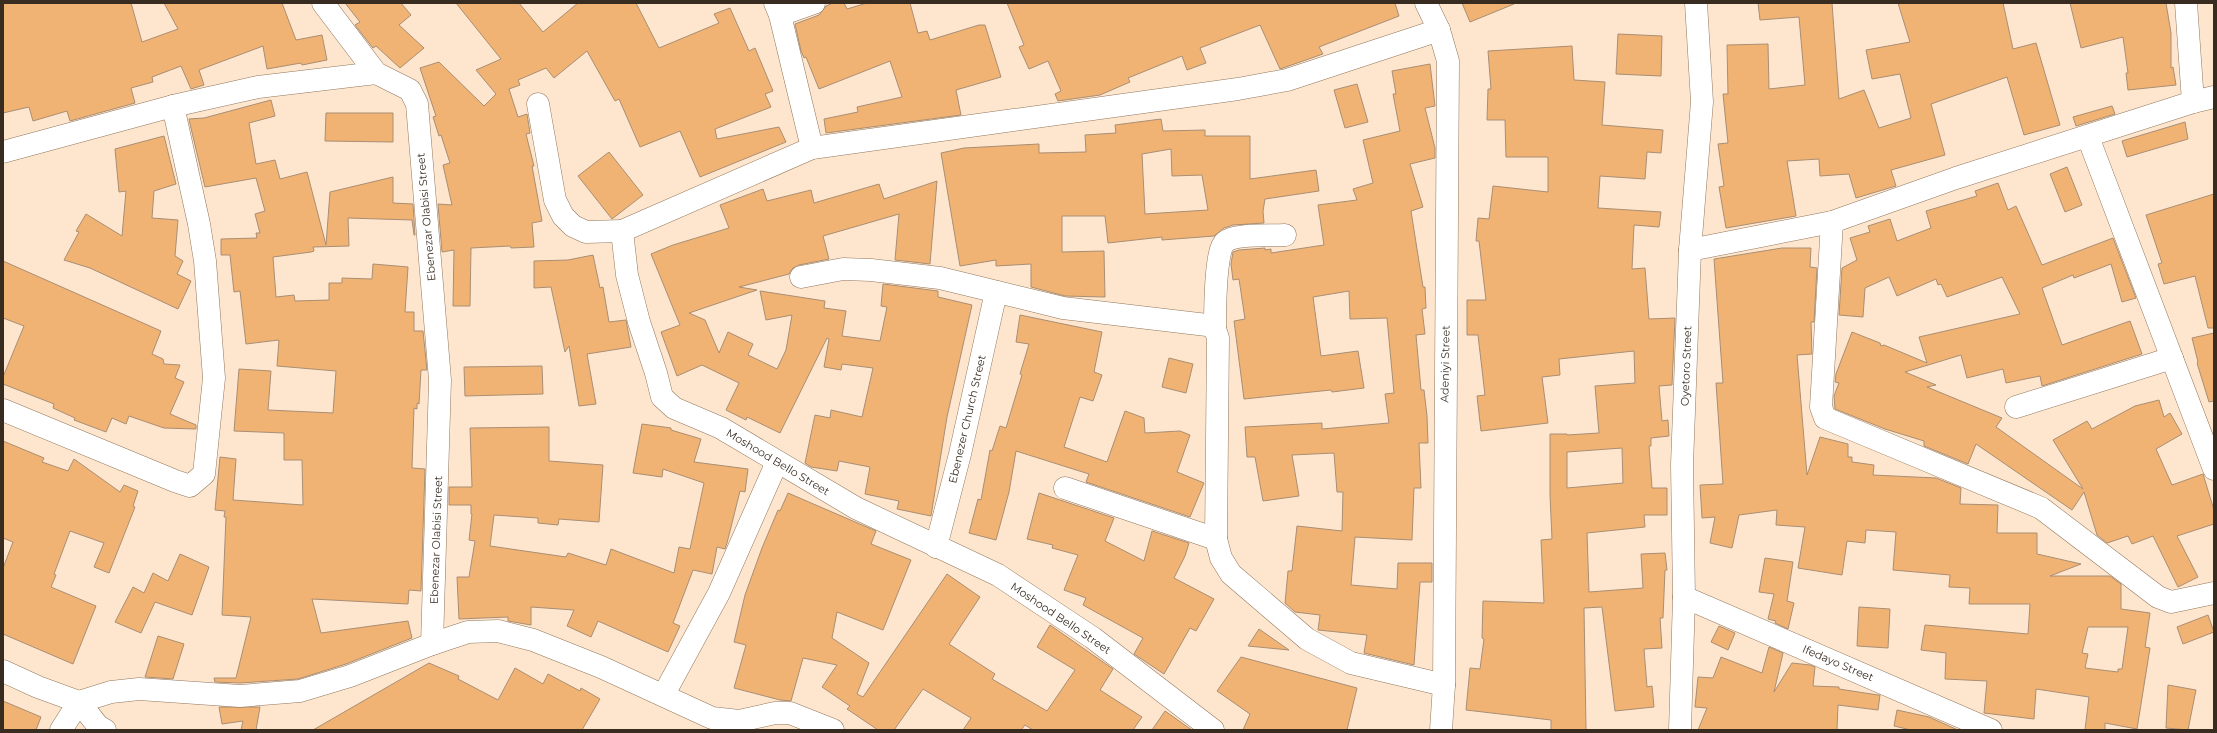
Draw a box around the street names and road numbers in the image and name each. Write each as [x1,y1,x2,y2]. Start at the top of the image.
street label: Ebenezar Olabisi Street [413,152,439,282]
street label: Adeniyi Street [1437,325,1453,403]
street label: Oyetoro Street [1678,325,1694,406]
street label: Ebenezer Church Street [945,353,989,485]
street label: Moshood Bello Street [724,426,833,499]
street label: Ebenezar Olabisi Street [427,475,445,604]
street label: Moshood Bello Street [1008,579,1114,657]
street label: Ifedayo Street [1800,642,1876,685]

